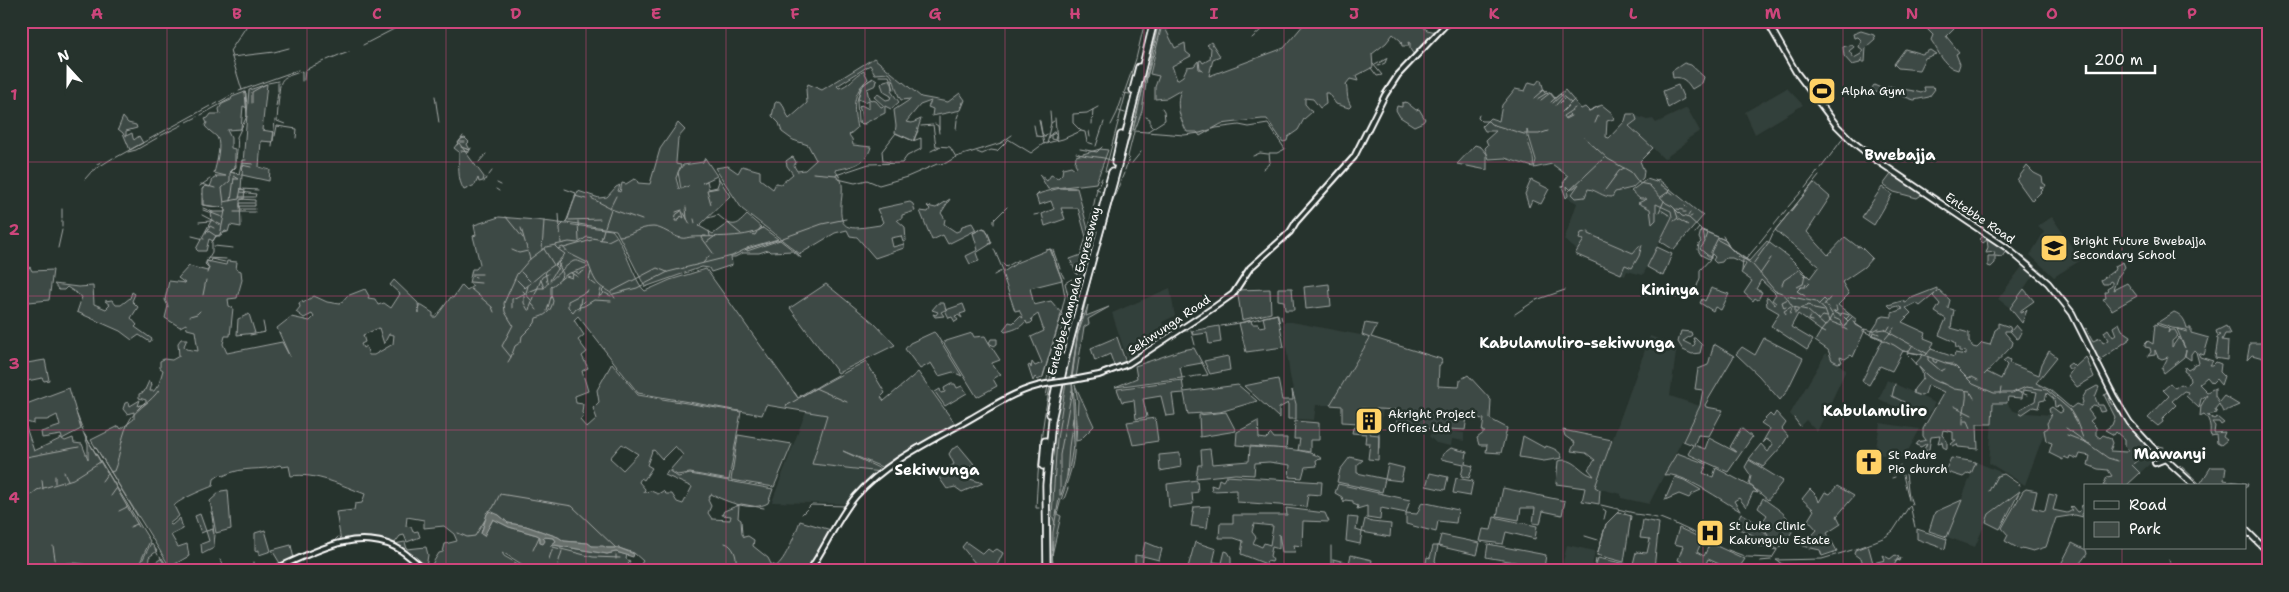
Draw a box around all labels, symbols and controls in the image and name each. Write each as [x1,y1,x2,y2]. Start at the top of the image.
text: A [91,3,103,24]
text: B [232,3,242,24]
text: C [372,3,382,24]
text: D [510,3,522,24]
text: E [651,3,661,24]
text: F [790,3,800,24]
text: G [929,3,942,24]
text: H [1069,3,1081,24]
text: I [1210,3,1219,24]
text: J [1349,3,1359,24]
text: K [1489,3,1500,24]
text: L [1629,3,1638,24]
text: M [1765,3,1782,24]
text: N [1906,3,1918,24]
text: O [2046,3,2058,24]
text: P [2187,3,2197,24]
north arrow [42,42,92,92]
scale bar [2086,42,2155,74]
text: N [55,45,72,66]
text: 200 m [2094,50,2143,70]
sports icon: Alpha Gym [1807,76,1837,106]
place label: Alpha Gym [1841,83,1905,99]
text: 1 [10,84,18,105]
district label: Bwebajja [1864,145,1936,165]
street label: Entebbe Road [1942,189,2018,248]
street label: Entebbe-Kampala Expressway [1044,205,1104,377]
text: 2 [8,219,20,240]
school or university icon: Bright Future Bwebajja Secondary School [2039,233,2069,263]
place label: Bright Future Bwebajja Secondary School [2073,233,2206,263]
district label: Kininya [1641,280,1700,300]
street label: Sekiwunga Road [1124,291,1214,359]
district label: Kabulamuliro-sekiwunga [1479,333,1676,353]
text: 3 [8,353,20,374]
district label: Kabulamuliro [1823,401,1928,421]
building icon: Akright Project Offices Ltd [1354,406,1384,436]
place label: Akright Project Offices Ltd [1388,406,1476,436]
district label: Mawanyi [2134,444,2206,464]
church icon: St Padre Pio church [1854,447,1884,477]
place label: St Padre Pio church [1888,447,1948,477]
district label: Sekiwunga [895,460,980,480]
legend [2084,484,2246,550]
text: 4 [8,487,20,508]
text: Road [2129,495,2167,515]
hospital icon: St Luke Clinic Kakungulu Estate [1695,518,1725,548]
place label: St Luke Clinic Kakungulu Estate [1729,518,1830,548]
text: Park [2129,519,2161,539]

